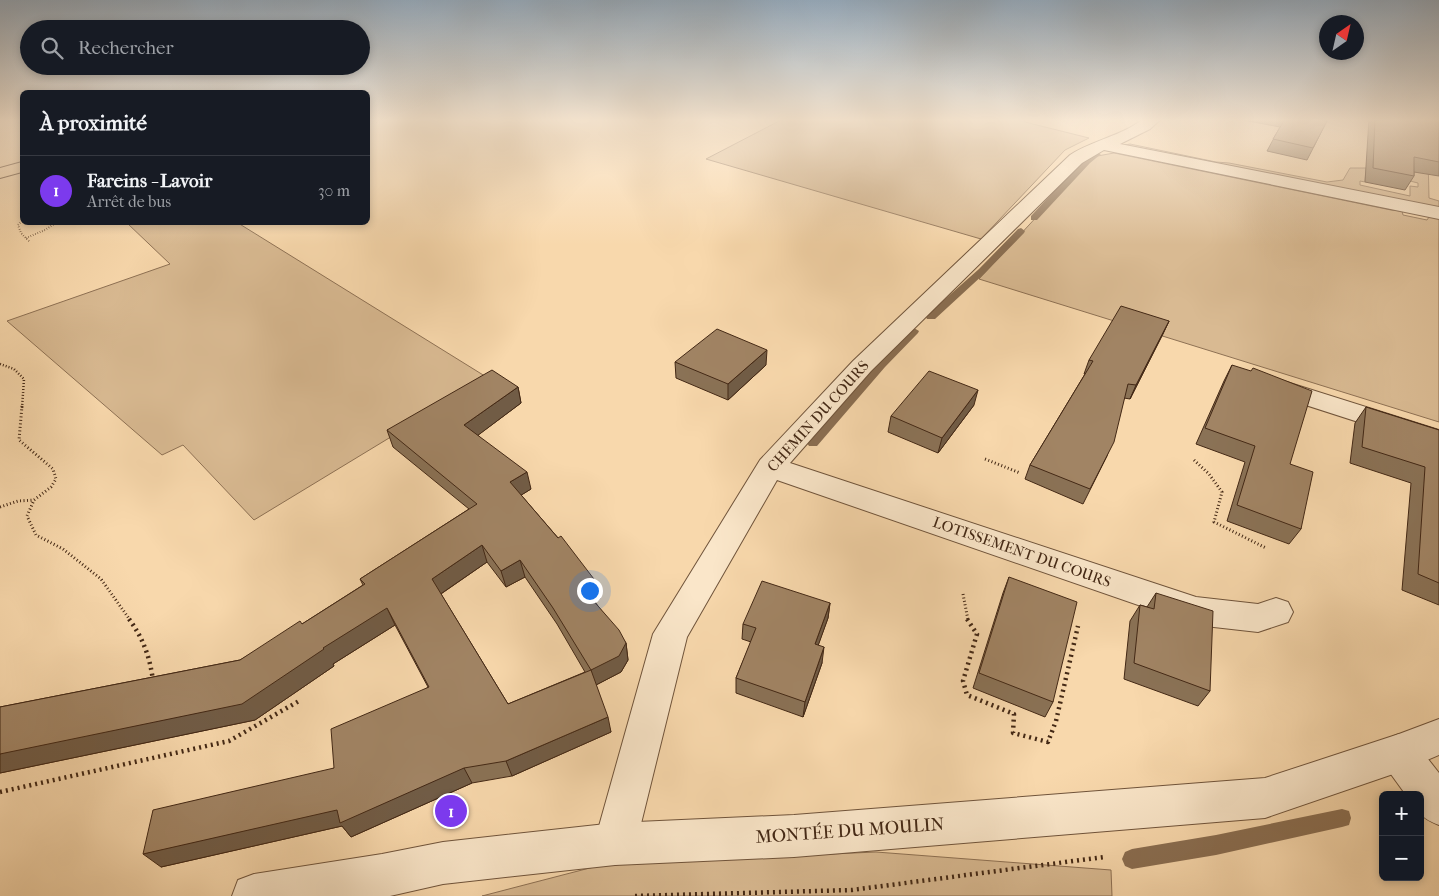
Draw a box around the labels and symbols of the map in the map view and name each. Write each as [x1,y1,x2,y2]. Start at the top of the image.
north arrow [1319,15,1364,60]
street label: CHEMIN DU COURS [763,356,873,475]
street label: LOTISSEMENT DU COURS [930,513,1114,591]
your location [577,578,603,604]
pin: 1 [435,792,467,830]
street label: MONTÉE DU MOULIN [755,813,945,848]

